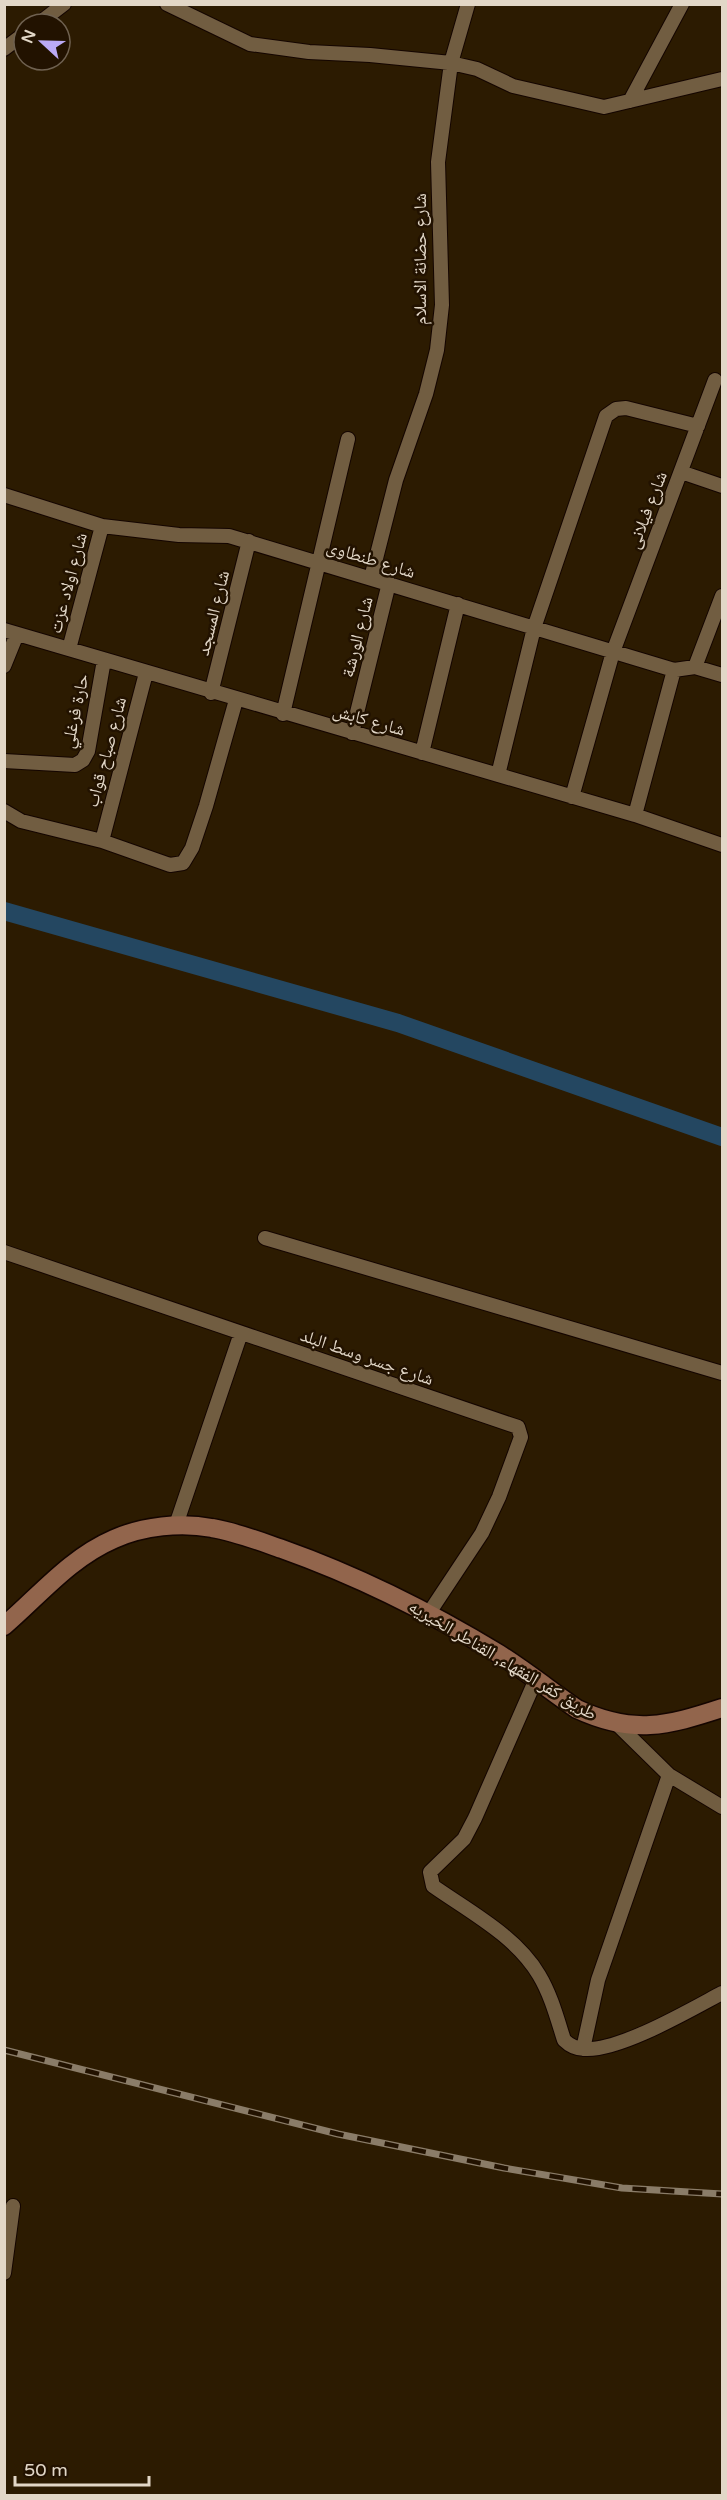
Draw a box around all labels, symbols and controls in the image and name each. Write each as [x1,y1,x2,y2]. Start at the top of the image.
north arrow [12,12,72,72]
text: N [17,27,41,46]
street label: شارع حضانة الاسلام [409,193,432,325]
street label: شارع فيلانى [622,468,672,552]
street label: شارع اولاد عزت [44,530,92,636]
street label: شارع طنطاوى [324,535,418,583]
street label: شارع المسجد [192,568,234,658]
street label: شارع الورشة [336,594,378,680]
street label: حارة فرغلي [56,672,97,751]
street label: شارع صباح قواب [81,695,132,810]
street label: شارع كابش [330,699,408,741]
street label: شارع جسر وسط البلد [297,1324,437,1390]
street label: طريق كفر الفقهاء, القناطر الخيريه [405,1595,601,1725]
scale bar [15,2449,148,2487]
text: 50 m [24,2459,68,2481]

